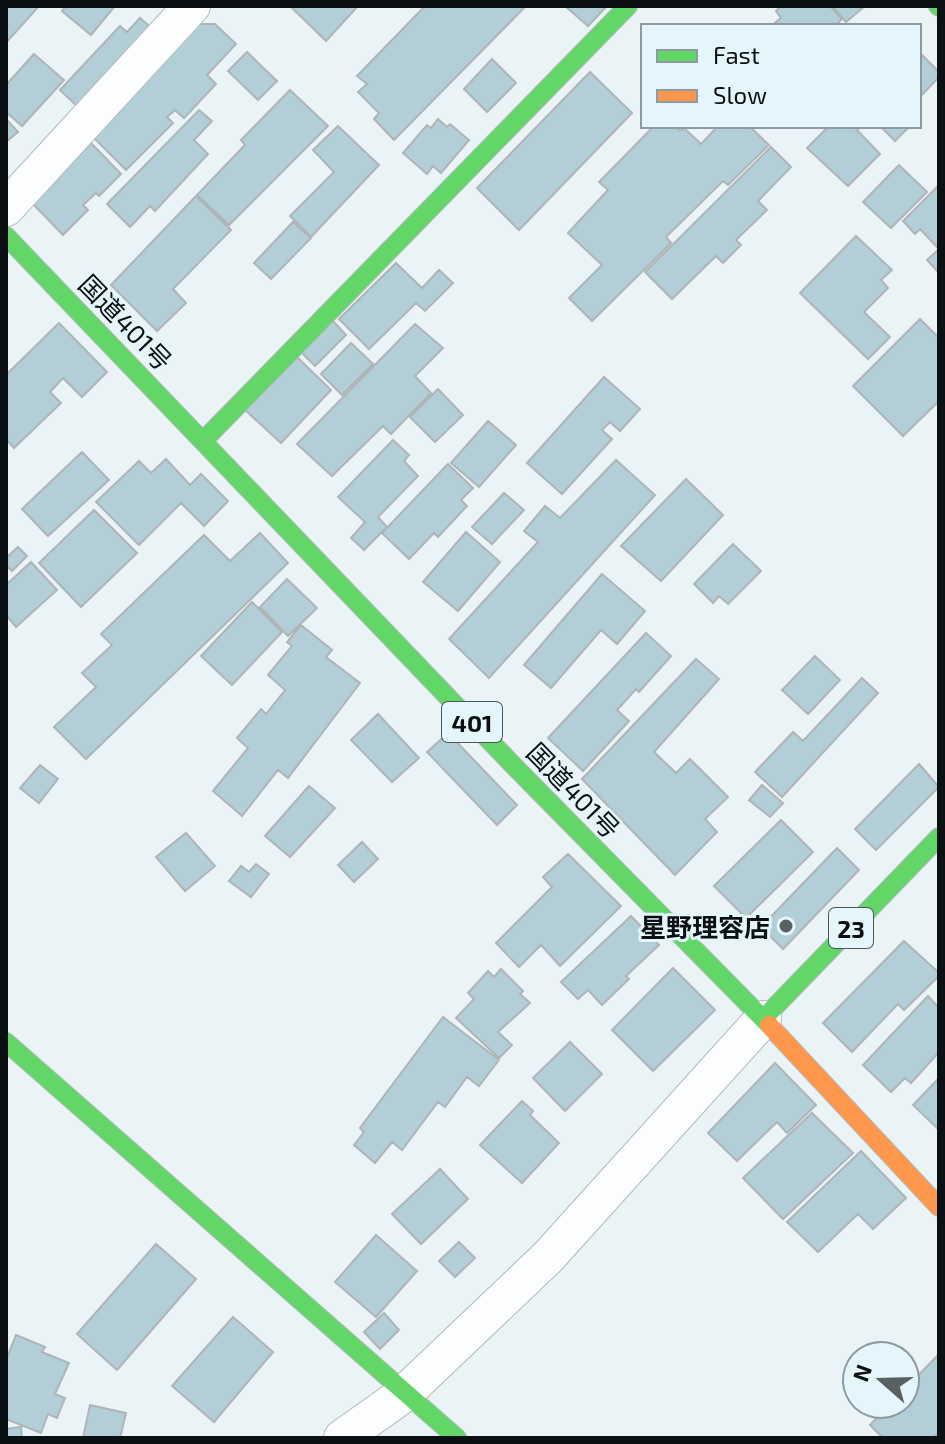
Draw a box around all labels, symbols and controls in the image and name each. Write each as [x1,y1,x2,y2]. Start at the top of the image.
legend [641,24,921,128]
text: Fast [713,40,760,69]
text: Slow [713,80,767,109]
street label: 国道401号 [73,268,179,376]
road number: 401 [442,702,502,742]
street label: 国道401号 [521,736,627,844]
road number: 23 [829,908,873,948]
place label: 星野理容店 [640,911,770,942]
marker: 星野理容店 [777,917,795,935]
north arrow [841,1340,921,1420]
text: N [846,1361,876,1385]

